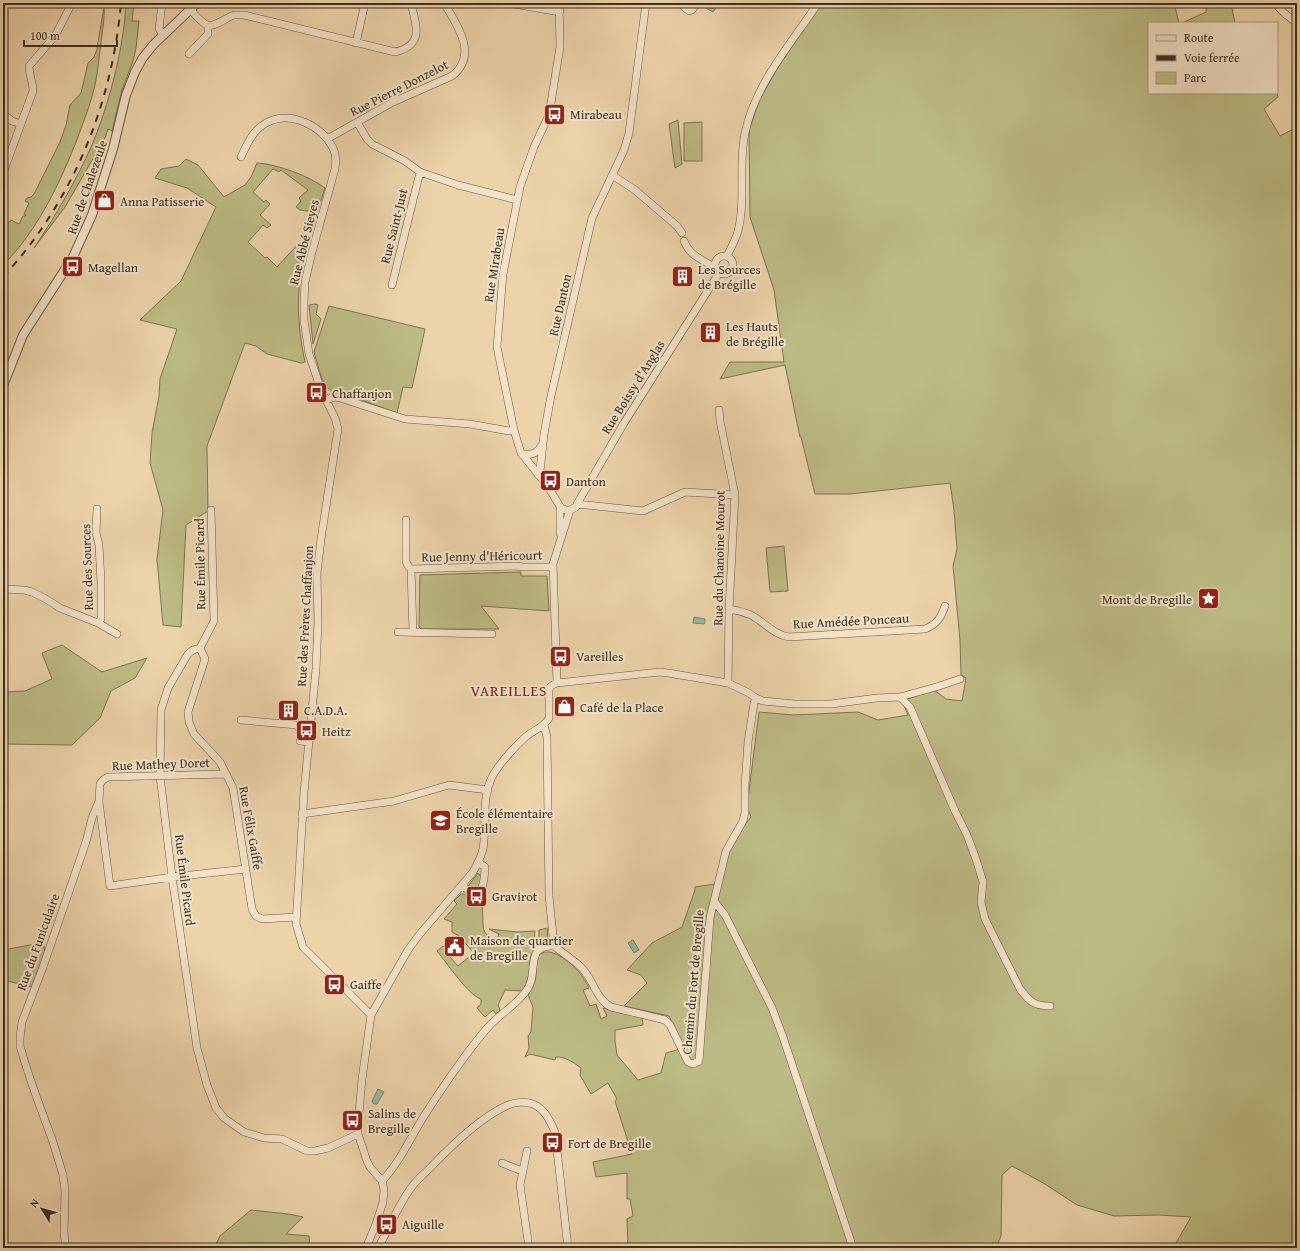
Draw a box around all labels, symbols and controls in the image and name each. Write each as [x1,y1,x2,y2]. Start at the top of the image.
scale bar [24,22,117,48]
legend [1148,22,1278,94]
text: 100 m [30,27,60,44]
text: Route [1184,29,1214,46]
text: Voie ferrée [1184,49,1240,66]
street label: Rue Pierre Donzelot [346,55,452,121]
text: Parc [1184,69,1207,86]
bus stop icon: Mirabeau [541,101,567,127]
place label: Mirabeau [570,105,622,124]
street label: Rue de Chalezeule [62,137,112,237]
street label: Rue Saint-Just [375,186,413,266]
shop icon: Anna Patisserie [92,188,118,214]
place label: Anna Patisserie [120,192,204,211]
street label: Rue Abbé Sieyes [284,197,324,287]
street label: Rue Mirabeau [479,226,509,304]
bus stop icon: Magellan [59,254,85,280]
place label: Magellan [88,258,139,277]
place label: Les Sources de Brégille [698,260,761,294]
building icon: Les Sources de Brégille [669,263,695,289]
street label: Rue Danton [544,271,577,338]
place label: Les Hauts de Brégille [726,317,784,351]
building icon: Les Hauts de Brégille [697,320,723,346]
street label: Rue Boissy d'Anglas [596,336,670,438]
bus stop icon: Chaffanjon [304,380,330,406]
place label: Chaffanjon [332,384,392,403]
bus stop icon: Danton [538,468,564,494]
place label: Danton [566,472,607,491]
street label: Rue du Chanoine Mourot [708,490,730,626]
street label: Rue Émile Picard [190,518,210,610]
street label: Rue des Sources [76,523,98,611]
street label: Rue des Frères Chaffanjon [292,544,318,687]
street label: Rue Jenny d'Héricourt [421,545,543,567]
place icon: Mont de Bregille [1195,586,1221,612]
place label: Mont de Bregille [1102,590,1192,609]
street label: Rue Amédée Ponceau [793,608,909,634]
bus stop icon: Vareilles [547,643,573,669]
place label: Vareilles [576,647,623,666]
district label: VAREILLES [471,680,547,701]
shop icon: Café de la Place [552,694,578,720]
building icon: C.A.D.A. [276,697,302,723]
place label: Café de la Place [580,698,664,717]
place label: C.A.D.A. [304,701,347,720]
bus stop icon: Heitz [293,718,319,744]
place label: Heitz [322,722,351,741]
street label: Rue Mathey Doret [112,753,211,775]
street label: Rue Félix Gaiffe [234,785,268,871]
place label: École élémentaire Bregille [456,804,553,838]
school or university icon: École élémentaire Bregille [427,807,453,833]
street label: Rue Émile Picard [170,833,200,927]
bus stop icon: Gravirot [464,883,490,909]
place label: Gravirot [492,887,538,906]
street label: Rue du Funiculaire [12,891,64,993]
street label: Chemin du Fort de Bregille [677,909,709,1055]
place label: Maison de quartier de Bregille [470,931,574,965]
public building icon: Maison de quartier de Bregille [442,934,468,960]
bus stop icon: Gaiffe [322,971,348,997]
place label: Gaiffe [350,975,382,994]
place label: Salins de Bregille [368,1104,416,1138]
bus stop icon: Salins de Bregille [340,1107,366,1133]
bus stop icon: Fort de Bregille [539,1130,565,1156]
place label: Fort de Bregille [568,1134,651,1153]
north arrow [22,1189,62,1229]
text: N [25,1195,43,1211]
bus stop icon: Aiguille [373,1211,399,1237]
place label: Aiguille [402,1215,444,1234]

